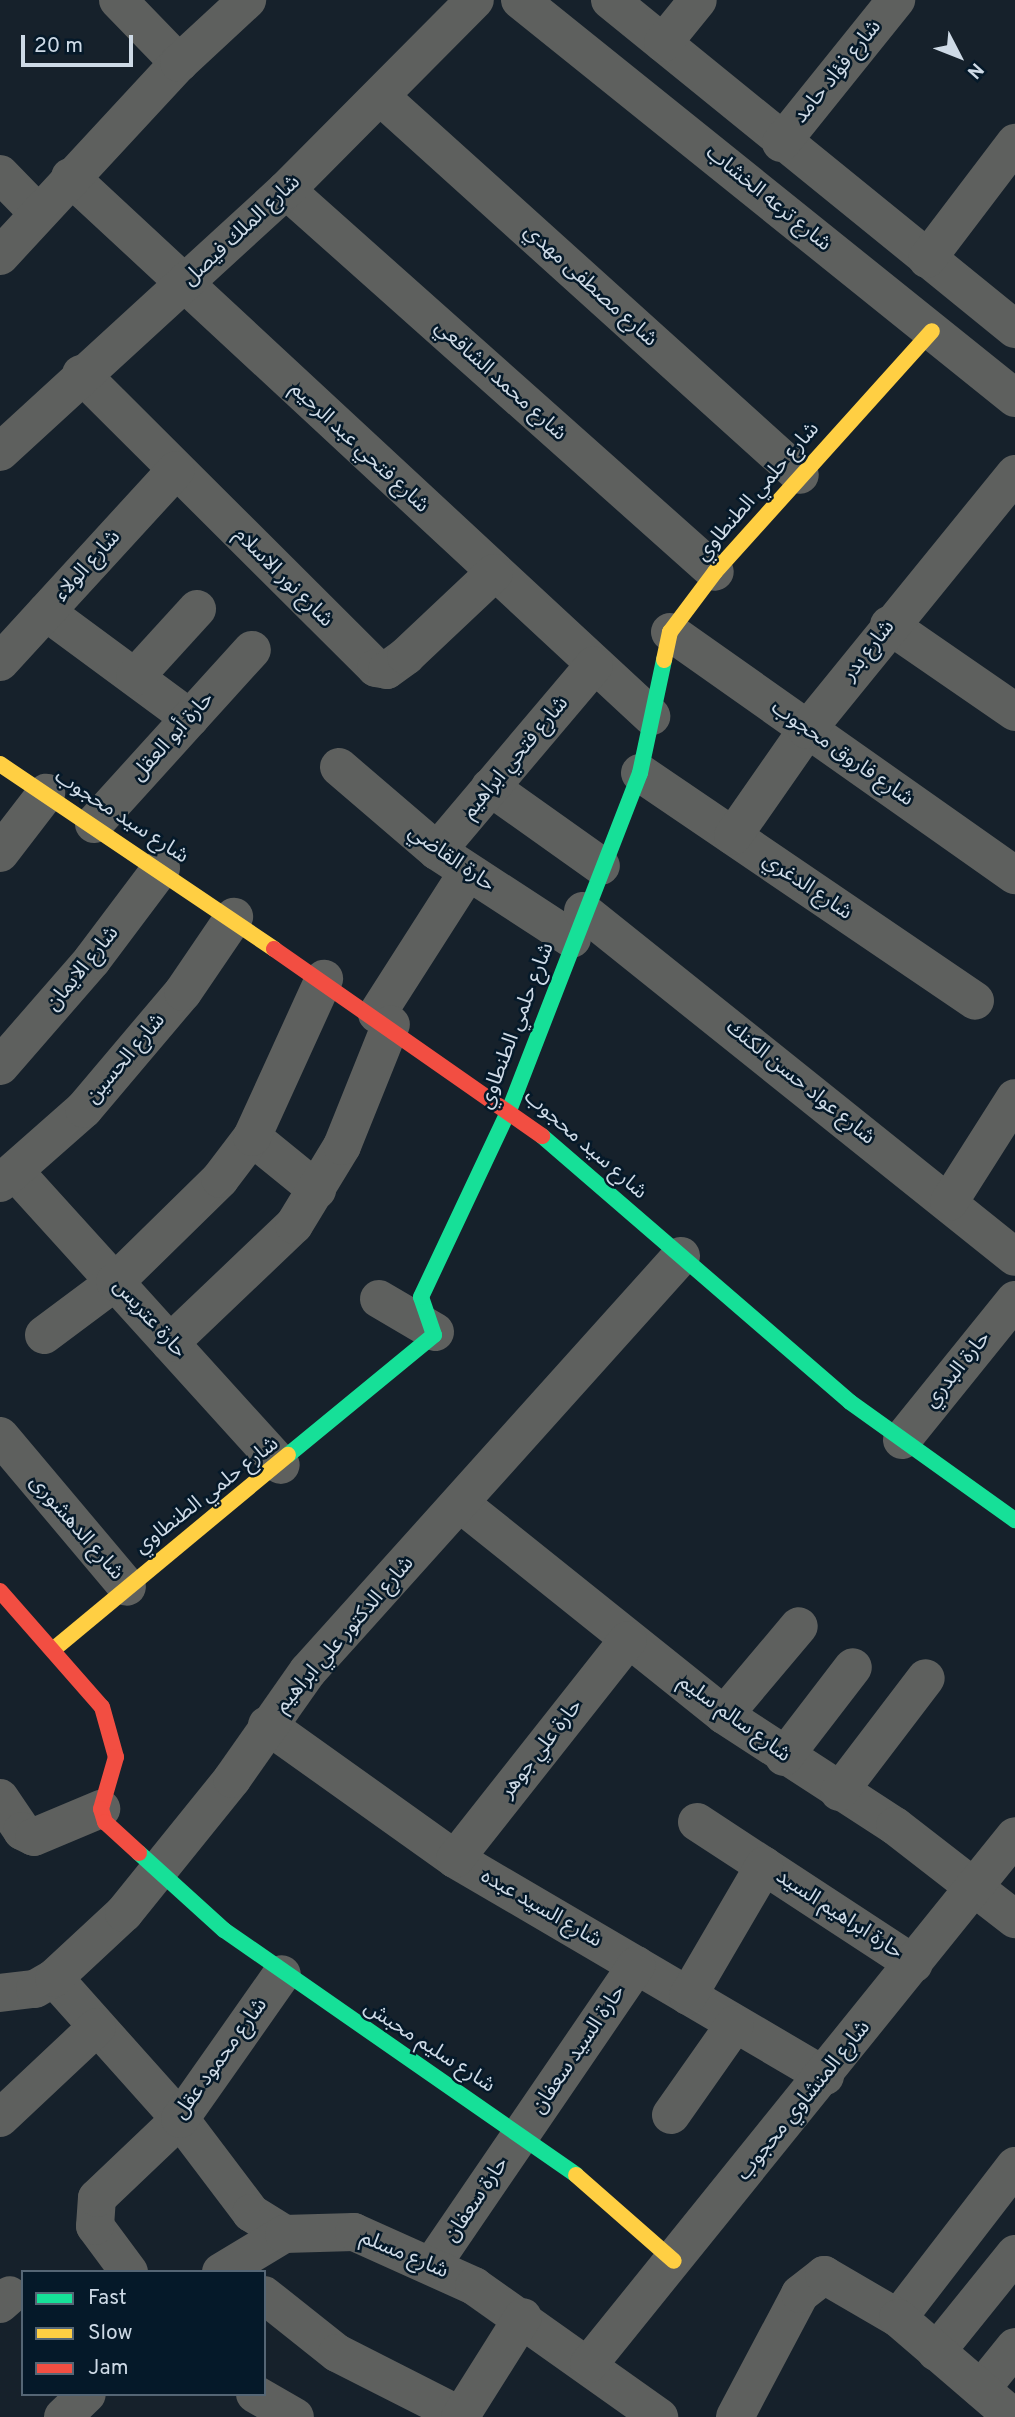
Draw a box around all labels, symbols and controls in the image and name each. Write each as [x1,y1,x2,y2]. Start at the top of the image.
street label: شارع فؤاد حامد [789,15,887,129]
scale bar [24,21,136,65]
north arrow [924,21,994,91]
text: 20 m [34,33,83,60]
text: N [961,57,988,83]
street label: شارع ترعه الخشاب [700,141,836,257]
street label: شارع الملك فيصل [178,170,306,292]
street label: شارع مصطفى مهدي [518,219,662,353]
street label: شارع محمد الشافعي [429,315,571,447]
street label: شارع فتحي عبد الرحيم [284,377,434,519]
street label: شارع حلمي الطنطاوي [691,417,825,567]
street label: شارع نور الاسلام [228,523,338,633]
street label: شارع الولاء [50,525,126,607]
street label: شارع بدر [837,616,901,686]
street label: حارة أبو العقل [126,687,220,787]
street label: شارع فتحي ابراهيم [458,692,574,824]
street label: شارع فاروق محجوب [766,695,918,813]
street label: شارع سيد محجوب [49,764,193,870]
street label: حارة القاضي [403,820,499,898]
street label: شارع الدغري [758,848,856,926]
street label: شارع الايمان [41,921,125,1017]
street label: شارع حلمي الطنطاوي [474,939,560,1113]
street label: شارع الحسين [81,1008,171,1110]
street label: شارع عواد حسن الكنك [720,1015,880,1151]
street label: شارع سيد محجوب [518,1085,652,1205]
street label: حارة عتريس [107,1274,191,1364]
street label: حارة البدري [919,1327,997,1413]
street label: شارع حلمي الطنطاوي [130,1432,284,1560]
street label: شارع الدهشورى [24,1470,128,1586]
street label: شارع الدكتور علي ابراهيم [270,1552,420,1718]
street label: شارع سالم سليم [673,1670,795,1768]
street label: حارة علي جوهر [496,1694,588,1804]
street label: شارع السيد عبده [476,1864,606,1954]
street label: حارة ابراهيم السيد [771,1865,907,1965]
street label: حارة السيد سعفان [527,1981,631,2119]
street label: شارع محمود عقل [169,1994,273,2124]
street label: شارع سليم محبش [359,1995,499,2099]
street label: شارع المنشاوي محجوب [732,2016,876,2186]
street label: حارة سعفان [439,2153,515,2247]
street label: شارع مسلم [356,2225,452,2285]
legend [21,2270,266,2396]
text: Fast [88,2285,127,2312]
text: Slow [88,2320,133,2347]
text: Jam [88,2355,129,2382]

